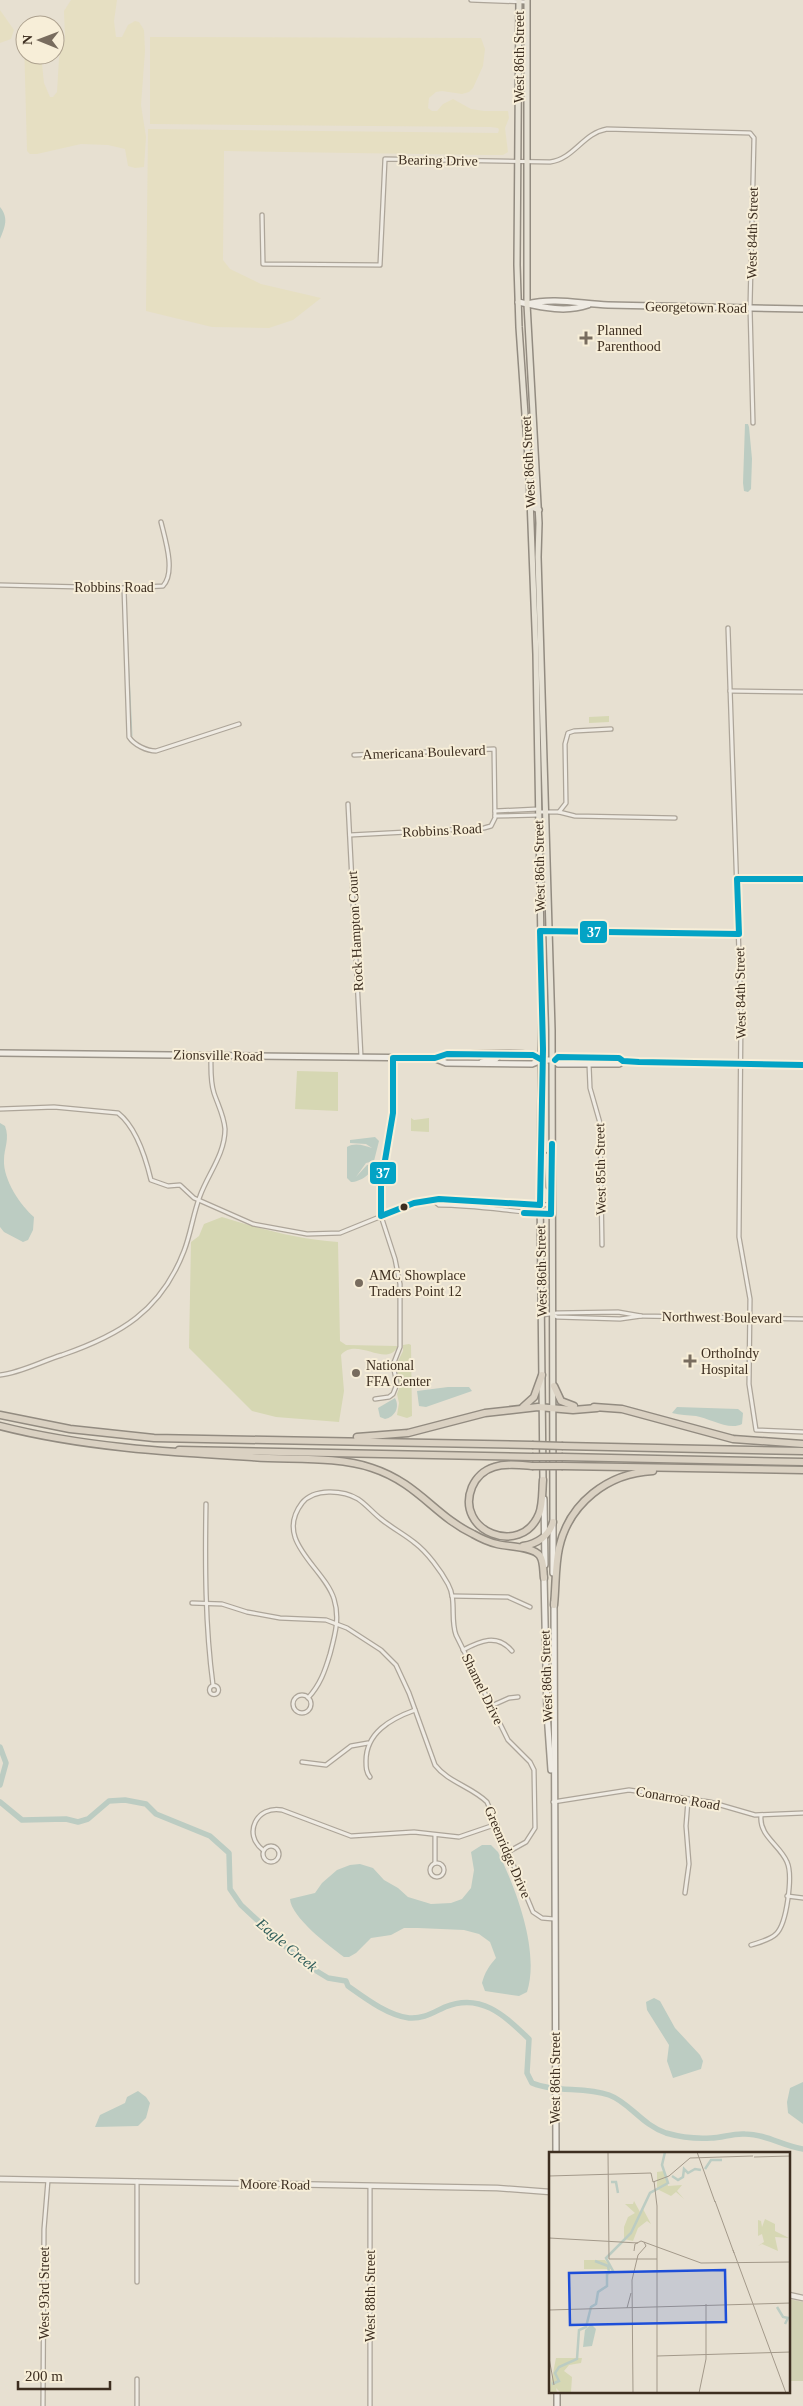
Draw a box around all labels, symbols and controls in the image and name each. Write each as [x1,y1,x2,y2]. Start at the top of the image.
street label: West 86th Street [512,11,527,103]
north arrow [15,15,65,65]
text: N [20,35,35,45]
street label: Bearing Drive [398,152,478,169]
street label: West 84th Street [744,187,761,279]
street label: Georgetown Road [645,299,747,316]
place label: Planned Parenthood [597,323,661,354]
marker: Planned Parenthood [579,331,593,345]
street label: West 86th Street [519,415,538,508]
street label: Robbins Road [74,580,154,595]
street label: Americana Boulevard [362,743,486,762]
street label: West 86th Street [531,820,548,912]
street label: Robbins Road [402,821,482,840]
street label: Rock Hampton Court [345,870,366,992]
line badge: 37 [579,920,608,944]
text: 37 [587,925,601,940]
street label: West 84th Street [732,947,749,1039]
street label: Zionsville Road [173,1047,263,1064]
street label: West 85th Street [592,1123,609,1215]
line badge: 37 [369,1161,397,1185]
text: 37 [376,1166,390,1181]
unlabelled marker [399,1202,409,1212]
street label: West 86th Street [533,1225,550,1317]
place label: AMC Showplace Traders Point 12 [369,1268,466,1299]
marker: AMC Showplace Traders Point 12 [353,1277,365,1289]
street label: Northwest Boulevard [662,1309,782,1326]
place label: OrthoIndy Hospital [701,1346,759,1377]
marker: OrthoIndy Hospital [683,1354,697,1368]
place label: National FFA Center [366,1358,431,1389]
marker: National FFA Center [350,1367,362,1379]
street label: West 86th Street [537,1630,556,1722]
street label: Shamel Drive [459,1651,506,1727]
street label: Conarroe Road [635,1784,721,1813]
street label: Greenridge Drive [481,1804,534,1900]
water label: Eagle Creek [253,1914,321,1975]
street label: West 86th Street [548,2032,563,2124]
inset map [549,2152,790,2394]
street label: Moore Road [240,2176,310,2193]
street label: West 93rd Street [37,2246,52,2339]
street label: West 88th Street [363,2250,378,2342]
scale bar [18,2358,110,2390]
text: 200 m [25,2368,63,2384]

